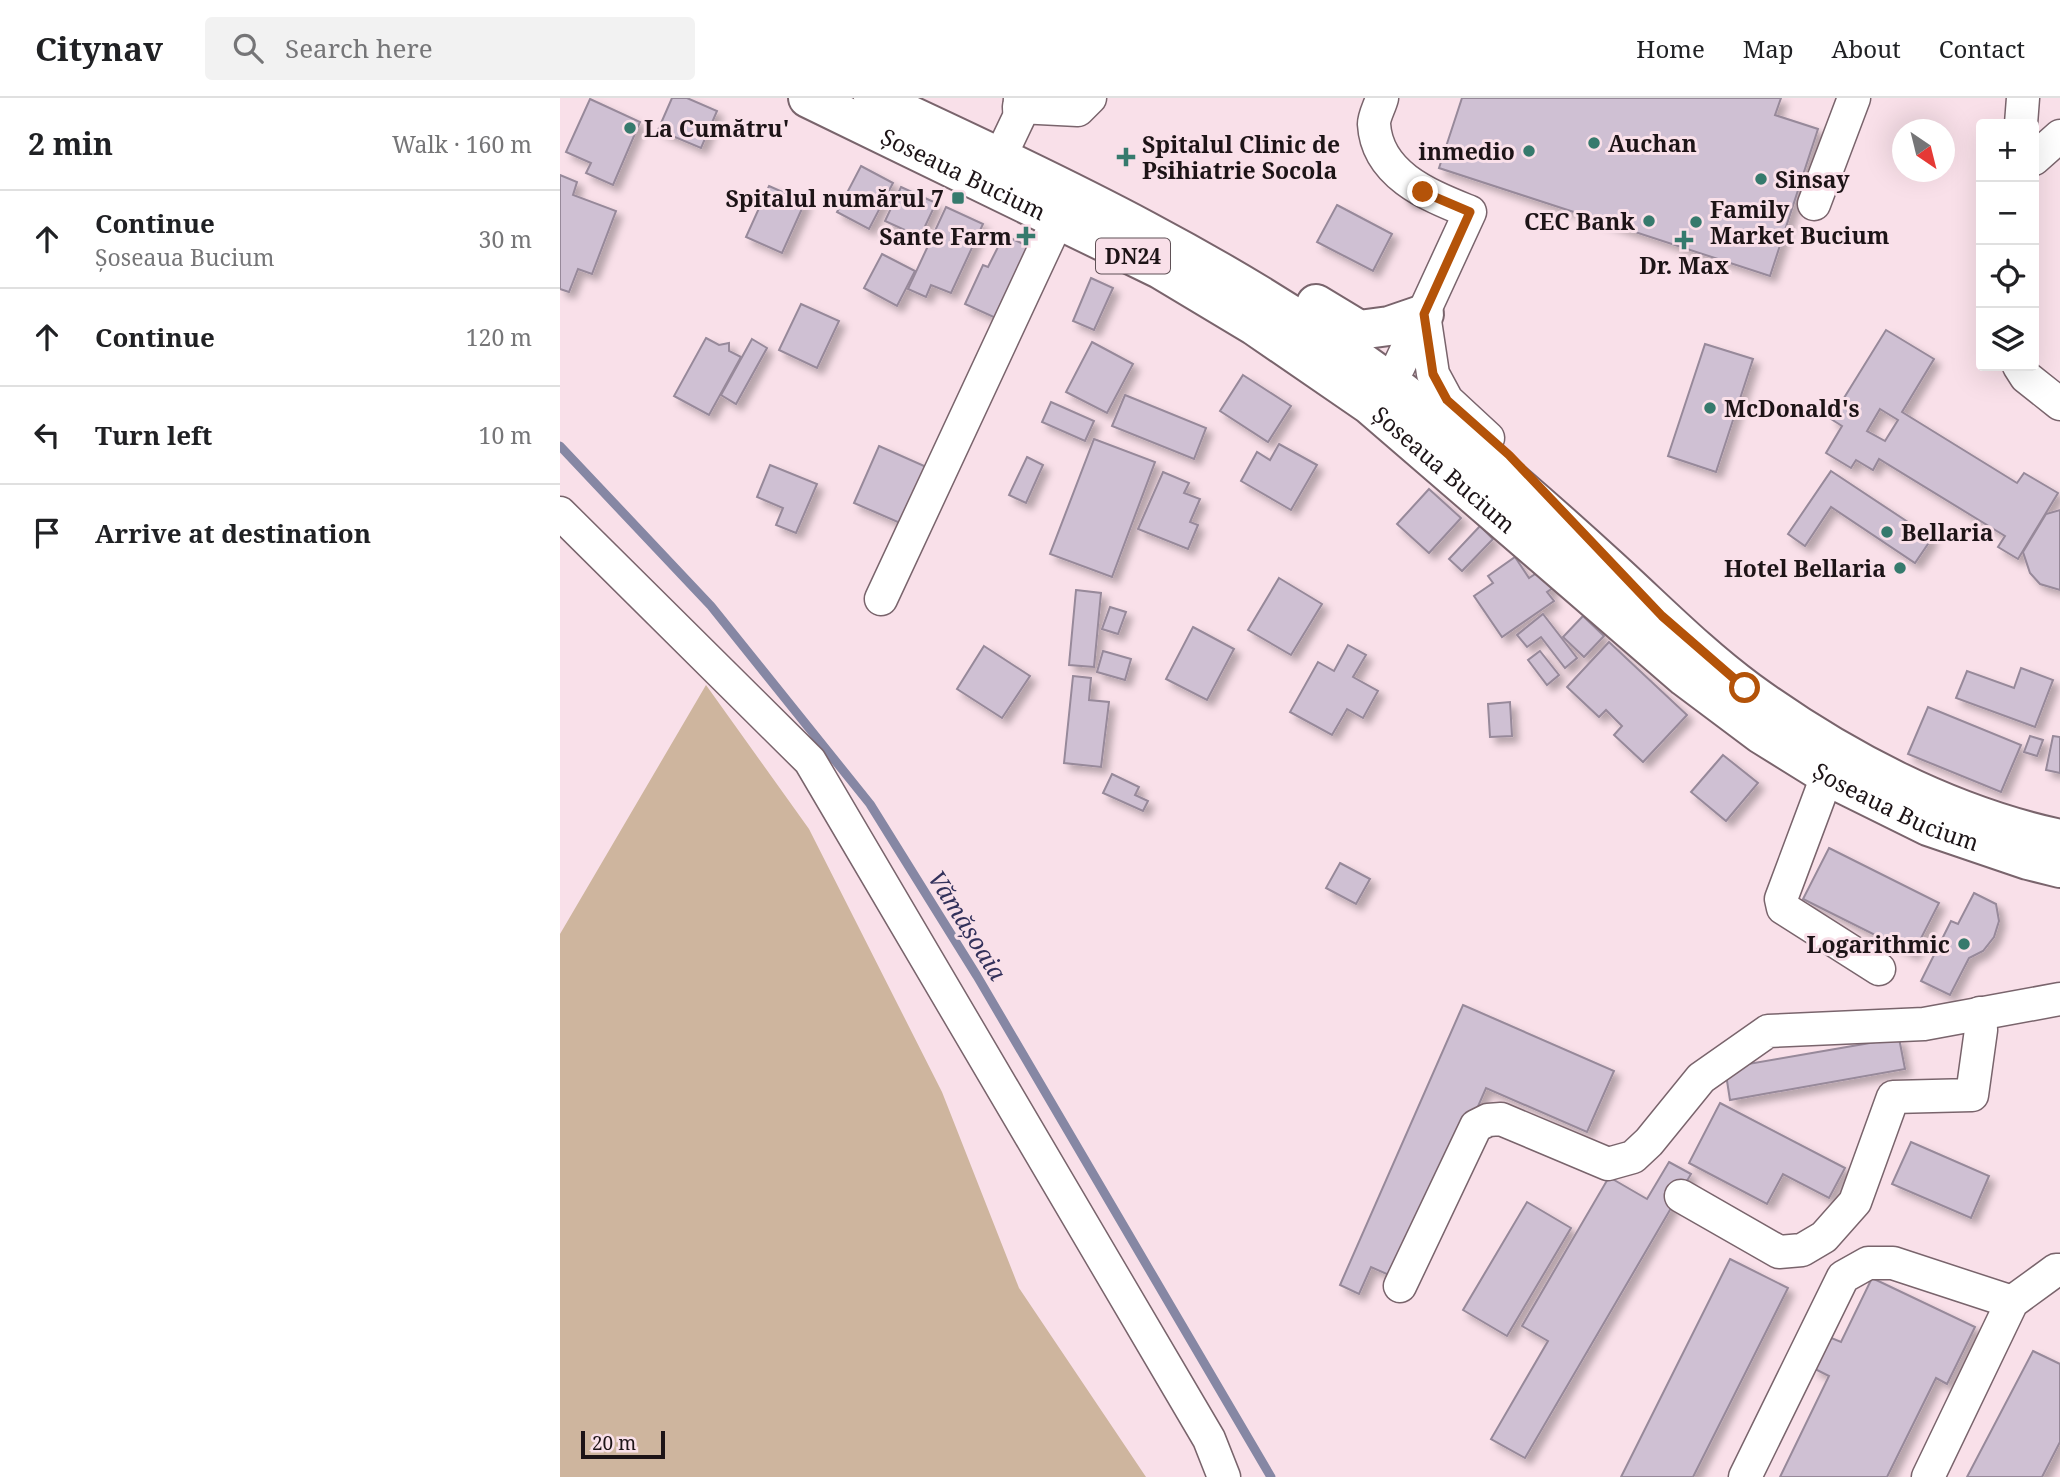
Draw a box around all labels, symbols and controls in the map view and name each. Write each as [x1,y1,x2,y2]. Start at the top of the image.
search box [205,17,695,80]
text: Citynav [35,26,163,71]
icon: search [229,29,267,67]
text: Search here [285,30,433,66]
text: Home [1636,32,1705,65]
text: Map [1743,32,1794,65]
text: About [1832,32,1901,65]
text: Contact [1939,32,2025,65]
place label: La Cumătru' [644,112,789,144]
north arrow [1892,119,1955,182]
map controls [1976,119,2039,371]
button: + [1976,119,2039,182]
marker: La Cumătru' [622,120,638,136]
street label: Șoseaua Bucium [876,120,1052,227]
text: 2 min [28,123,113,164]
place label: Auchan [1608,127,1697,159]
text: Walk · 160 m [392,128,532,160]
place label: Spitalul Clinic de Psihiatrie Socola [1142,128,1340,186]
place label: inmedio [1419,135,1515,167]
marker: Auchan [1586,135,1602,151]
marker: inmedio [1521,143,1537,159]
marker: Spitalul Clinic de Psihiatrie Socola [1116,147,1136,167]
place label: Sinsay [1775,163,1850,195]
marker: Sinsay [1753,171,1769,187]
route end [1407,176,1438,207]
place label: Spitalul numărul 7 [726,182,944,214]
button: − [1976,182,2039,245]
marker: Spitalul numărul 7 [950,190,966,206]
place label: Family Market Bucium [1710,193,1890,251]
text: Continue [95,205,215,241]
place label: CEC Bank [1524,205,1635,237]
marker: CEC Bank [1641,213,1657,229]
marker: Family Market Bucium [1688,214,1704,230]
icon: ahead [28,220,66,258]
place label: Sante Farm [879,220,1012,252]
text: 30 m [479,223,532,255]
marker: Sante Farm [1018,228,1034,244]
marker: Dr. Max [1676,232,1692,248]
road number: DN24 [1096,238,1170,274]
text: Șoseaua Bucium [95,241,275,273]
button: locate [1976,245,2039,308]
place label: Dr. Max [1639,249,1729,281]
button: layers [1976,308,2039,371]
icon: ahead [28,318,66,356]
text: Continue [95,319,215,355]
text: 120 m [466,321,532,353]
place label: McDonald's [1724,392,1860,424]
street label: Șoseaua Bucium [1366,398,1523,540]
marker: McDonald's [1702,400,1718,416]
icon: left [28,416,66,454]
text: Turn left [95,417,212,453]
text: 10 m [479,419,532,451]
icon: arrive [28,514,66,552]
text: Arrive at destination [95,515,371,551]
place label: Bellaria [1901,516,1994,548]
marker: Bellaria [1879,524,1895,540]
place label: Hotel Bellaria [1724,552,1886,584]
marker: Hotel Bellaria [1892,560,1908,576]
route start [1729,672,1760,703]
street label: Șoseaua Bucium [1807,754,1984,858]
water label: Vămășoaia [921,864,1015,986]
place label: Logarithmic [1806,928,1950,960]
marker: Logarithmic [1956,936,1972,952]
scale bar [581,1428,665,1460]
text: 20 m [592,1430,636,1456]

